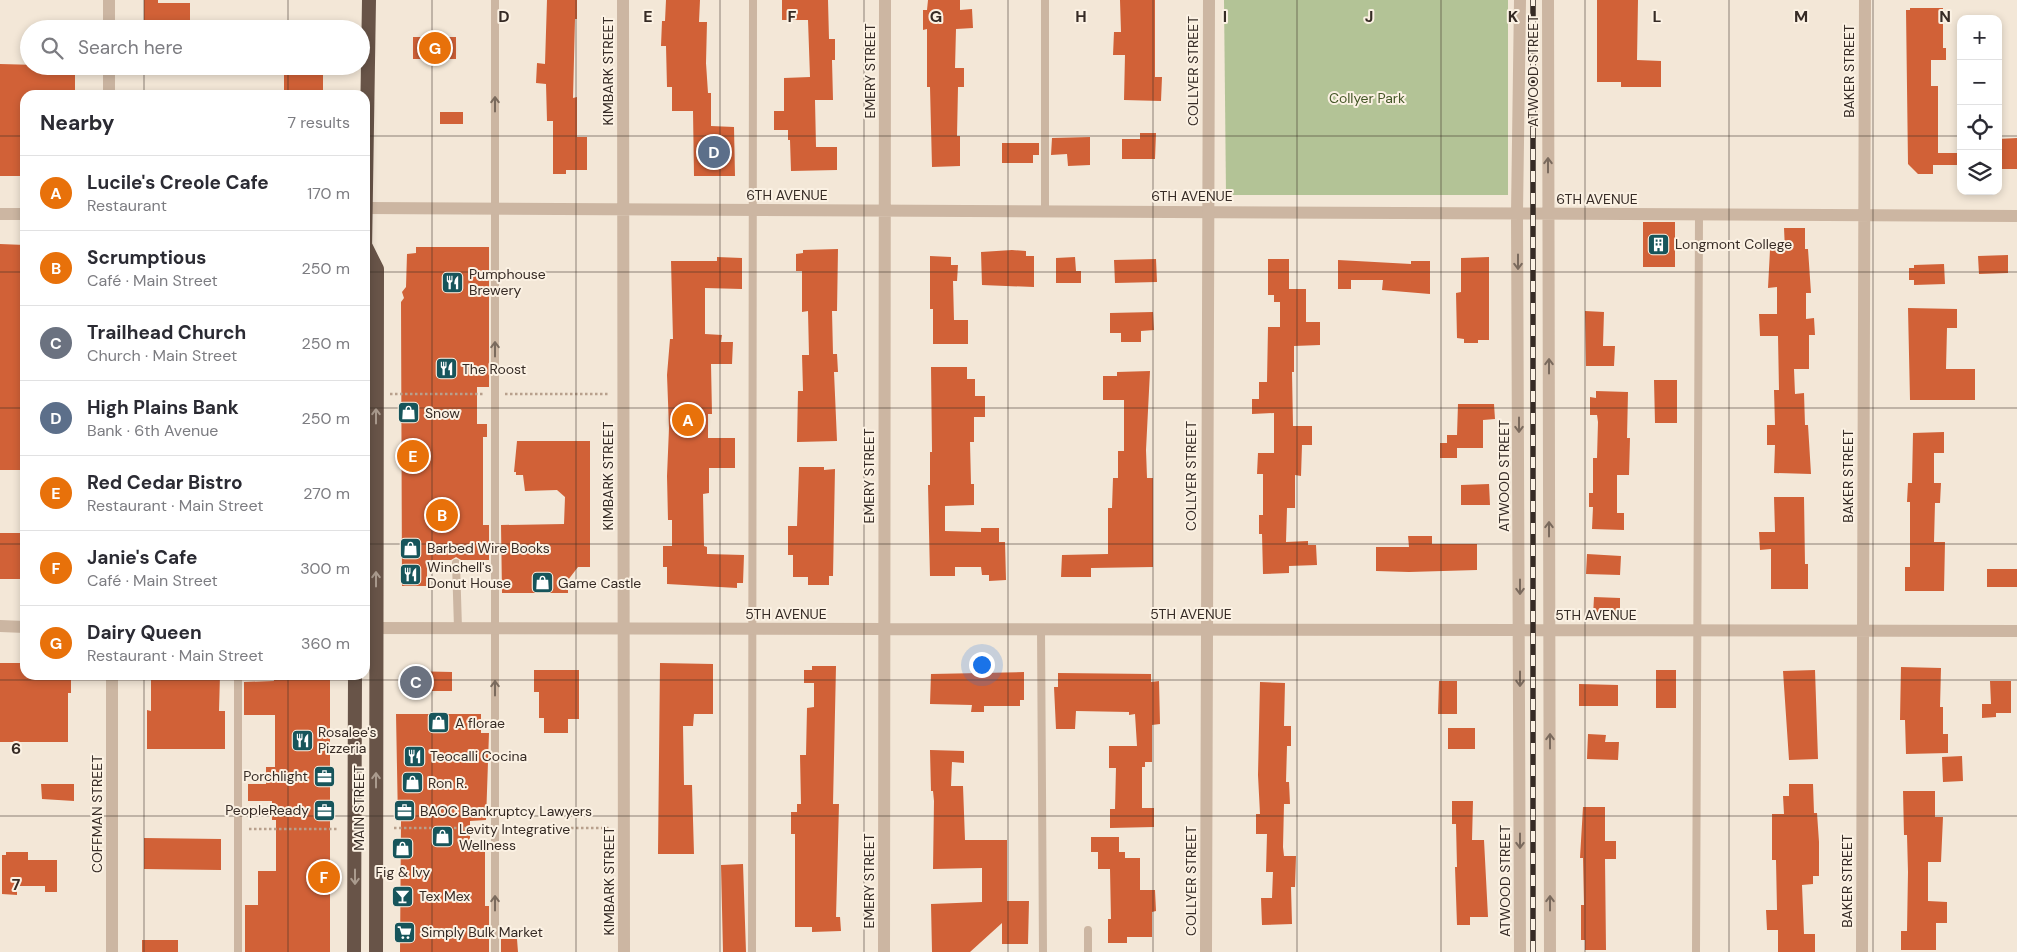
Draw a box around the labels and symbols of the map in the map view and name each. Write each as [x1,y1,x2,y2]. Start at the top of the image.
text: D [498,6,510,27]
text: E [643,6,653,27]
text: F [788,6,797,27]
text: G [930,6,942,27]
text: H [1075,6,1087,27]
text: I [1223,6,1227,27]
text: J [1365,6,1373,27]
text: K [1508,6,1519,27]
text: L [1653,6,1662,27]
text: M [1794,6,1808,27]
text: N [1939,6,1951,27]
street label: ATWOOD STREET [1524,15,1542,127]
street label: KIMBARK STREET [599,16,617,125]
street label: COLLYER STREET [1184,16,1202,126]
street label: EMERY STREET [861,23,879,119]
street label: BAKER STREET [1840,24,1858,118]
pin: G [419,29,451,67]
park label: Collyer Park [1329,89,1405,107]
one-way arrow [490,96,500,112]
pin: D [698,133,730,171]
one-way arrow [1543,157,1553,174]
street label: 6TH AVENUE [746,186,828,204]
street label: 6TH AVENUE [1151,187,1233,205]
street label: 6TH AVENUE [1556,190,1638,208]
building icon: Longmont College [1647,232,1671,256]
place label: Longmont College [1675,235,1792,253]
one-way arrow [1513,254,1523,270]
place label: Pumphouse Brewery [469,265,546,299]
restaurant icon: Pumphouse Brewery [441,270,465,294]
one-way arrow [490,341,500,357]
restaurant icon: The Roost [434,357,458,381]
one-way arrow [1544,358,1554,374]
place label: The Roost [462,360,526,378]
shop icon: Snow [397,401,421,425]
pin: A [672,401,704,439]
place label: Snow [425,404,460,422]
one-way arrow [371,409,381,425]
one-way arrow [1514,416,1524,432]
street label: ATWOOD STREET [1495,420,1513,532]
street label: KIMBARK STREET [599,421,617,530]
street label: COLLYER STREET [1182,421,1200,531]
street label: EMERY STREET [860,428,878,524]
street label: BAKER STREET [1839,429,1857,523]
pin: E [397,437,429,475]
pin: B [426,496,458,534]
one-way arrow [1544,521,1554,537]
shop icon: Barbed Wire Books [399,536,423,560]
place label: Barbed Wire Books [427,539,550,557]
place label: Winchell's Donut House [427,558,511,592]
restaurant icon: Winchell's Donut House [399,563,423,587]
one-way arrow [371,571,381,588]
shop icon: Game Castle [530,571,554,595]
place label: Game Castle [558,574,641,592]
one-way arrow [1515,578,1525,595]
street label: 5TH AVENUE [745,605,827,623]
street label: 5TH AVENUE [1150,605,1232,623]
street label: 5TH AVENUE [1555,606,1637,624]
your location [969,652,995,678]
pin: C [400,663,432,701]
one-way arrow [1515,670,1525,686]
one-way arrow [490,681,500,697]
shop icon: A florae [427,711,451,735]
place label: A florae [455,714,505,732]
place label: Rosalee's Pizzeria [318,723,377,757]
restaurant icon: Rosalee's Pizzeria [290,728,314,752]
one-way arrow [1545,733,1555,750]
text: 6 [11,738,21,759]
restaurant icon: Teocalli Cocina [402,744,426,768]
place label: Teocalli Cocina [430,747,527,765]
street label: COFFMAN STREET [88,755,106,873]
office icon: Porchlight [312,764,336,788]
street label: MAIN STREET [350,765,368,851]
place label: Porchlight [243,767,308,785]
shop icon: Ron R. [400,771,424,795]
one-way arrow [371,772,381,788]
place label: Ron R. [428,774,467,792]
office icon: PeopleReady [313,798,337,822]
office icon: BAOC Bankruptcy Lawyers [392,799,416,823]
place label: PeopleReady [225,801,309,819]
place label: BAOC Bankruptcy Lawyers [420,802,592,820]
place label: Levity Integrative Wellness [459,820,570,854]
shop icon: Levity Integrative Wellness [431,825,455,849]
street label: ATWOOD STREET [1496,825,1514,937]
street label: KIMBARK STREET [600,826,618,935]
street label: COLLYER STREET [1182,826,1200,936]
one-way arrow [1515,832,1525,849]
street label: EMERY STREET [860,833,878,929]
street label: BAKER STREET [1838,834,1856,928]
shop icon: Fig & Ivy [391,837,415,861]
pin: F [308,858,340,896]
place label: Fig & Ivy [376,863,431,881]
one-way arrow [350,868,360,885]
text: 7 [12,874,21,895]
bar icon: Tex Mex [391,884,415,908]
place label: Tex Mex [419,887,470,905]
one-way arrow [490,896,500,912]
one-way arrow [1545,896,1555,912]
supermarket icon: Simply Bulk Market [393,920,417,944]
place label: Simply Bulk Market [421,923,543,941]

